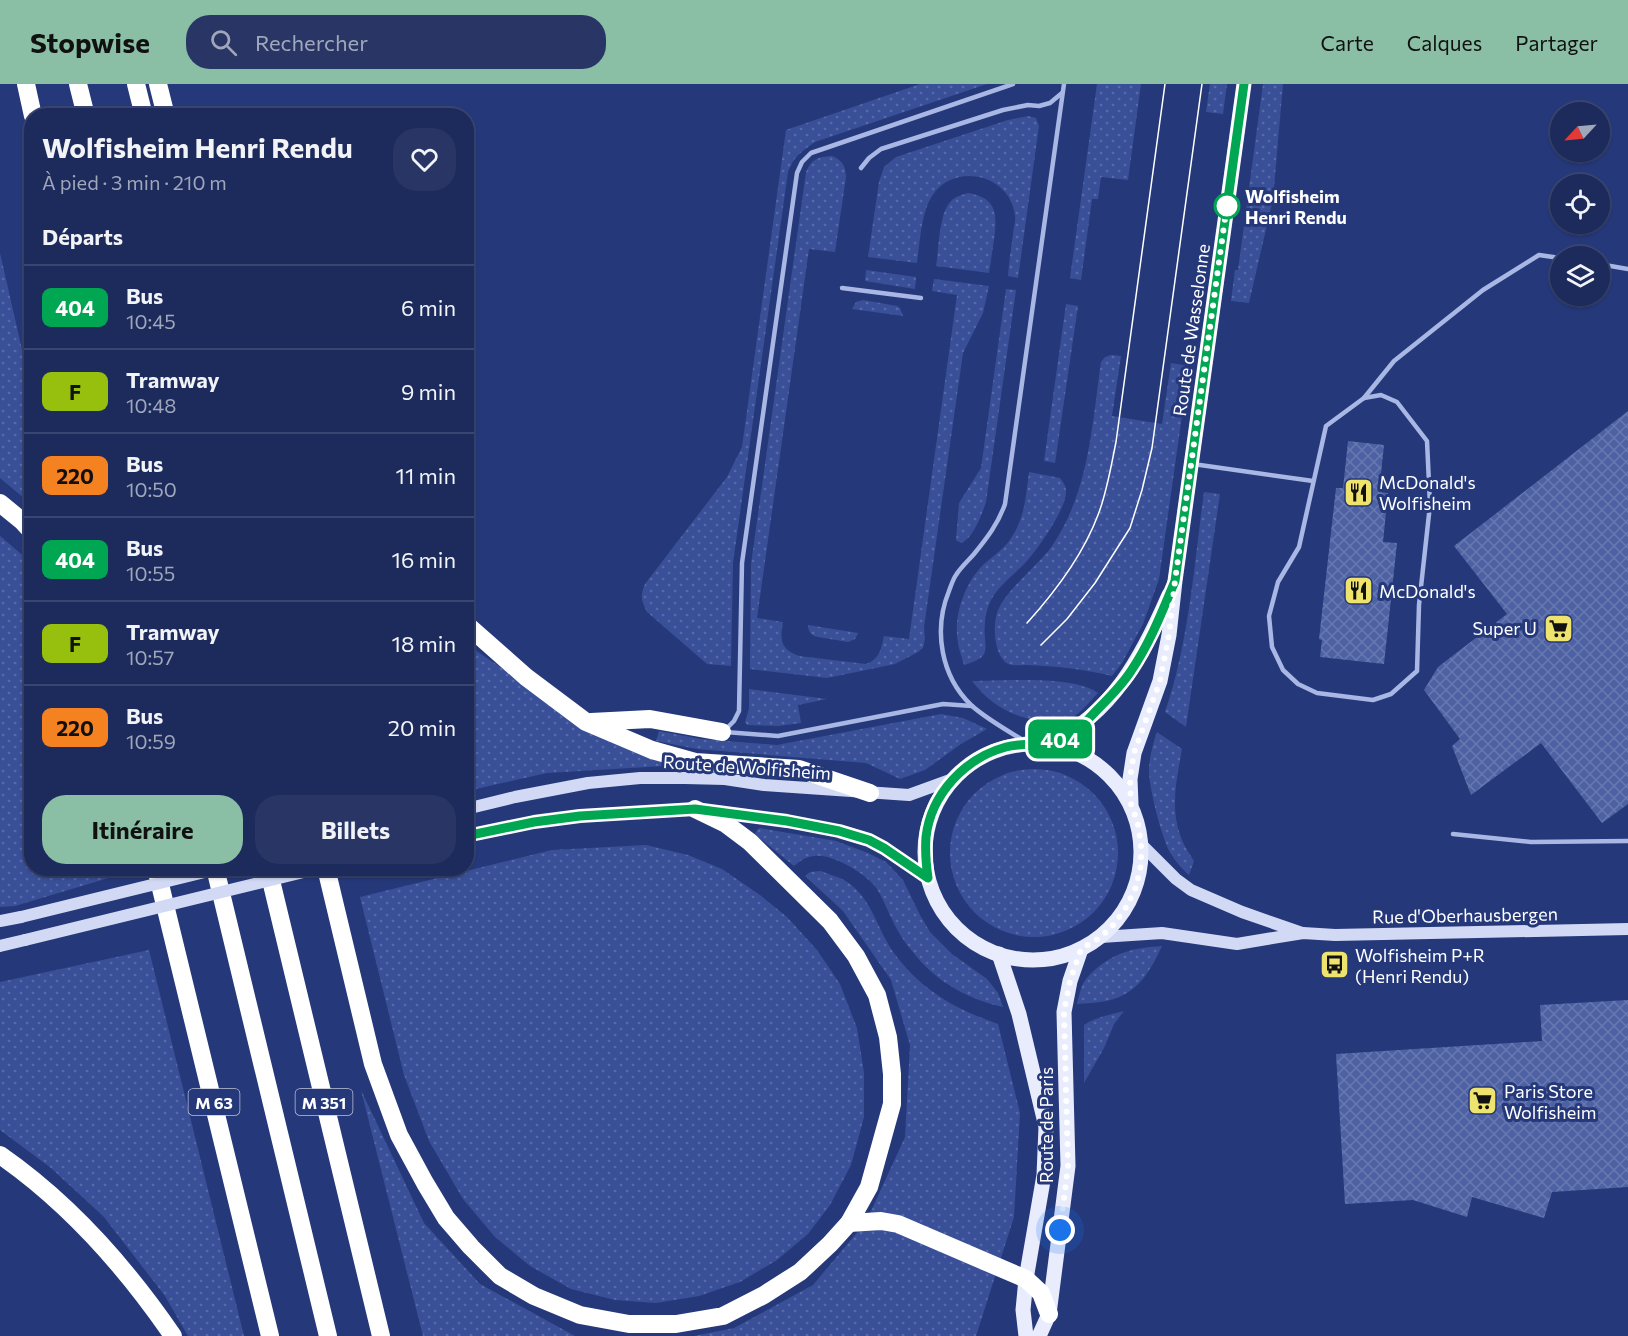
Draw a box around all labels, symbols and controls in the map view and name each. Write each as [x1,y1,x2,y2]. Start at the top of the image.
search box [186,15,606,69]
text: Stopwise [30,25,150,59]
icon: search [207,26,240,59]
text: Rechercher [255,29,368,56]
text: Carte [1321,30,1374,55]
text: Calques [1407,30,1482,55]
text: Partager [1515,30,1598,55]
north arrow [1550,102,1610,162]
map controls [1550,102,1610,306]
button: heart [393,128,456,191]
text: Wolfisheim Henri Rendu [42,130,353,164]
text: À pied · 3 min · 210 m [42,170,227,194]
button: locate [1550,174,1610,234]
place label: Wolfisheim Henri Rendu [1245,185,1347,228]
marker: Wolfisheim Henri Rendu [1214,193,1240,219]
text: Départs [42,223,123,250]
street label: Route de Wasselonne [1168,242,1214,418]
button: layers [1550,246,1610,306]
text: Bus [126,282,163,309]
text: 6 min [401,294,456,321]
text: 404 [55,295,95,320]
text: 10:45 [126,309,176,333]
text: Tramway [126,366,220,393]
text: 9 min [401,378,456,405]
text: F [69,379,81,404]
text: 10:48 [126,393,176,417]
text: Bus [126,450,163,477]
text: 11 min [396,462,456,489]
text: 220 [56,463,94,488]
place label: McDonald's Wolfisheim [1379,471,1476,514]
restaurant icon: McDonald's Wolfisheim [1342,476,1374,508]
text: 10:50 [126,477,177,501]
text: Bus [126,534,163,561]
text: 16 min [392,546,456,573]
text: 404 [55,547,95,572]
text: 10:55 [126,561,175,585]
restaurant icon: McDonald's [1342,575,1374,607]
place label: McDonald's [1379,580,1476,602]
supermarket icon: Super U [1542,612,1574,644]
place label: Super U [1472,617,1537,639]
text: Tramway [126,618,220,645]
text: 18 min [392,630,456,657]
text: F [69,631,81,656]
text: 10:57 [126,645,174,669]
text: Bus [126,702,163,729]
text: 20 min [388,714,456,741]
text: 220 [56,715,94,740]
line badge: 404 [1026,720,1094,758]
text: 404 [1040,727,1080,752]
text: 10:59 [126,729,176,753]
street label: Route de Wolfisheim [662,750,832,784]
button: Itinéraire [42,795,243,864]
button: Billets [255,795,456,864]
street label: Rue d'Oberhausbergen [1372,902,1558,928]
place label: Wolfisheim P+R (Henri Rendu) [1355,944,1485,987]
bus stop icon: Wolfisheim P+R (Henri Rendu) [1318,949,1350,981]
street label: Route de Paris [1035,1067,1057,1183]
place label: Paris Store Wolfisheim [1504,1080,1597,1123]
supermarket icon: Paris Store Wolfisheim [1467,1085,1499,1117]
road number: M 63 [188,1089,240,1115]
road number: M 351 [296,1089,352,1115]
your location [1045,1215,1075,1245]

